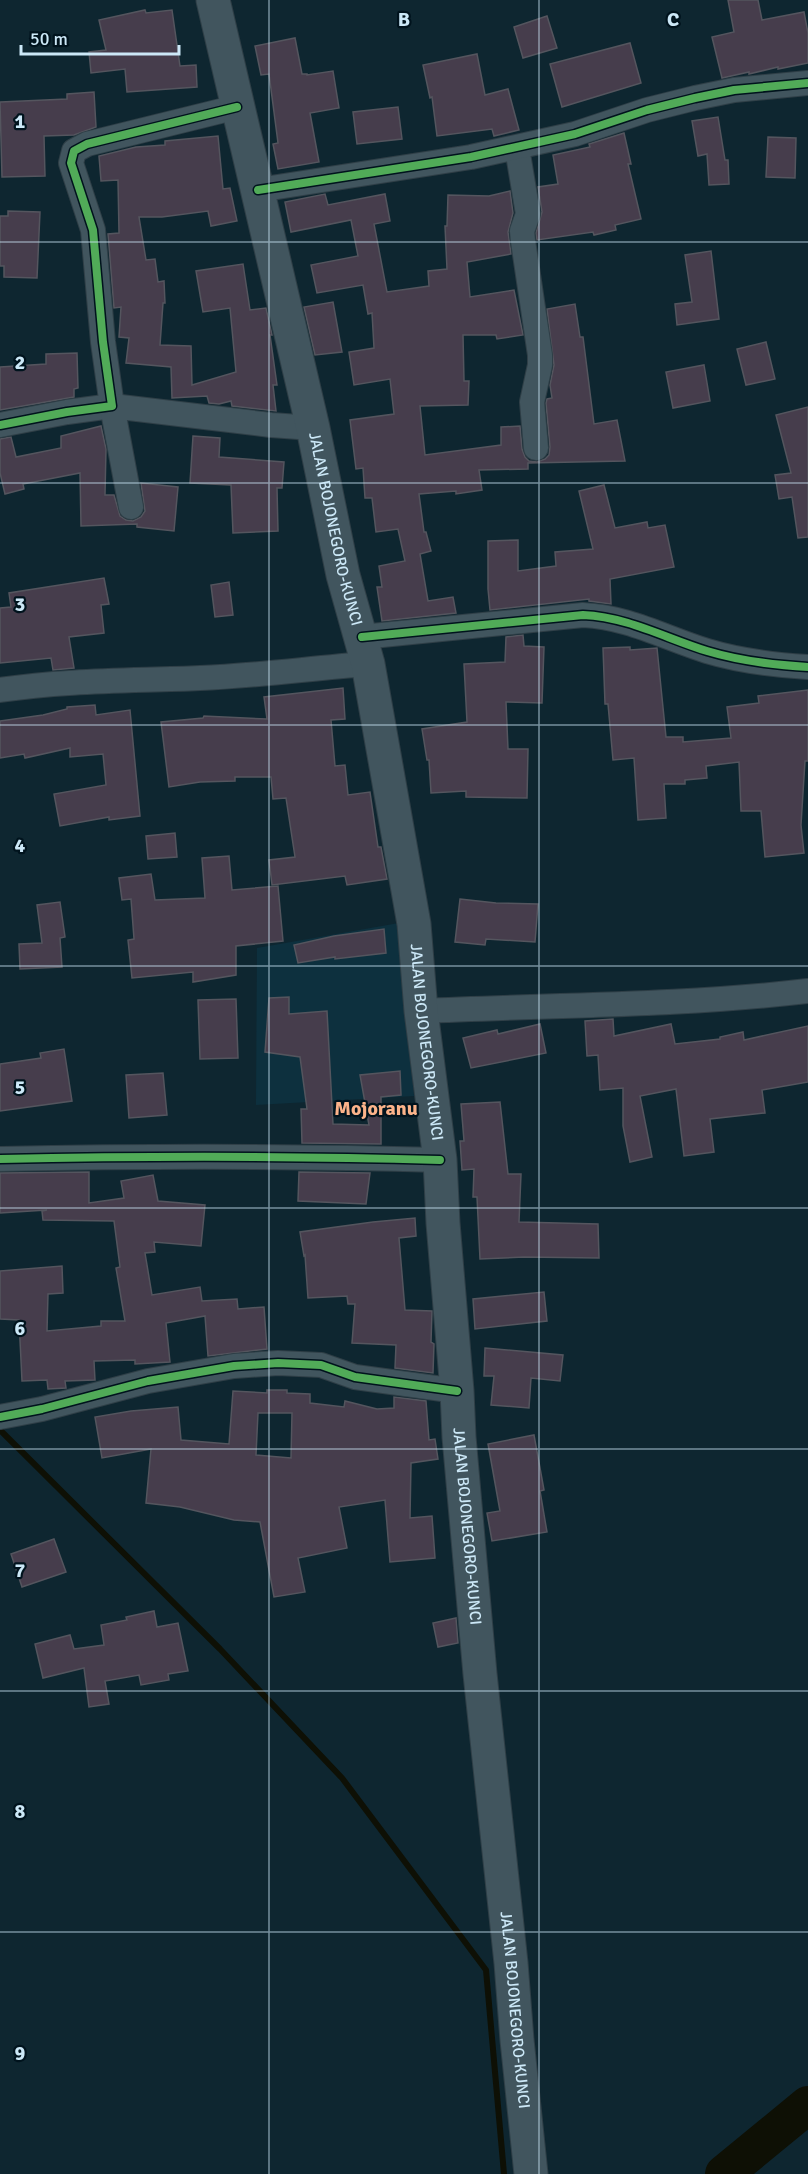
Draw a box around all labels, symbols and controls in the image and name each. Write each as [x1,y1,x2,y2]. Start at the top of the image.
text: B [398,7,410,32]
text: C [667,7,679,32]
scale bar [21,18,178,56]
text: 50 m [30,28,68,50]
text: 1 [15,109,26,134]
text: 2 [15,350,25,375]
street label: JALAN BOJONEGORO-KUNCI [304,430,367,628]
text: 3 [15,592,25,617]
text: 4 [15,833,26,858]
street label: JALAN BOJONEGORO-KUNCI [406,943,447,1142]
text: 5 [15,1075,25,1100]
district label: Mojoranu [334,1096,418,1121]
text: 6 [15,1316,26,1341]
street label: JALAN BOJONEGORO-KUNCI [449,1427,486,1626]
text: 7 [15,1558,26,1583]
text: 8 [15,1799,26,1824]
street label: JALAN BOJONEGORO-KUNCI [496,1910,534,2110]
text: 9 [15,2041,26,2066]

